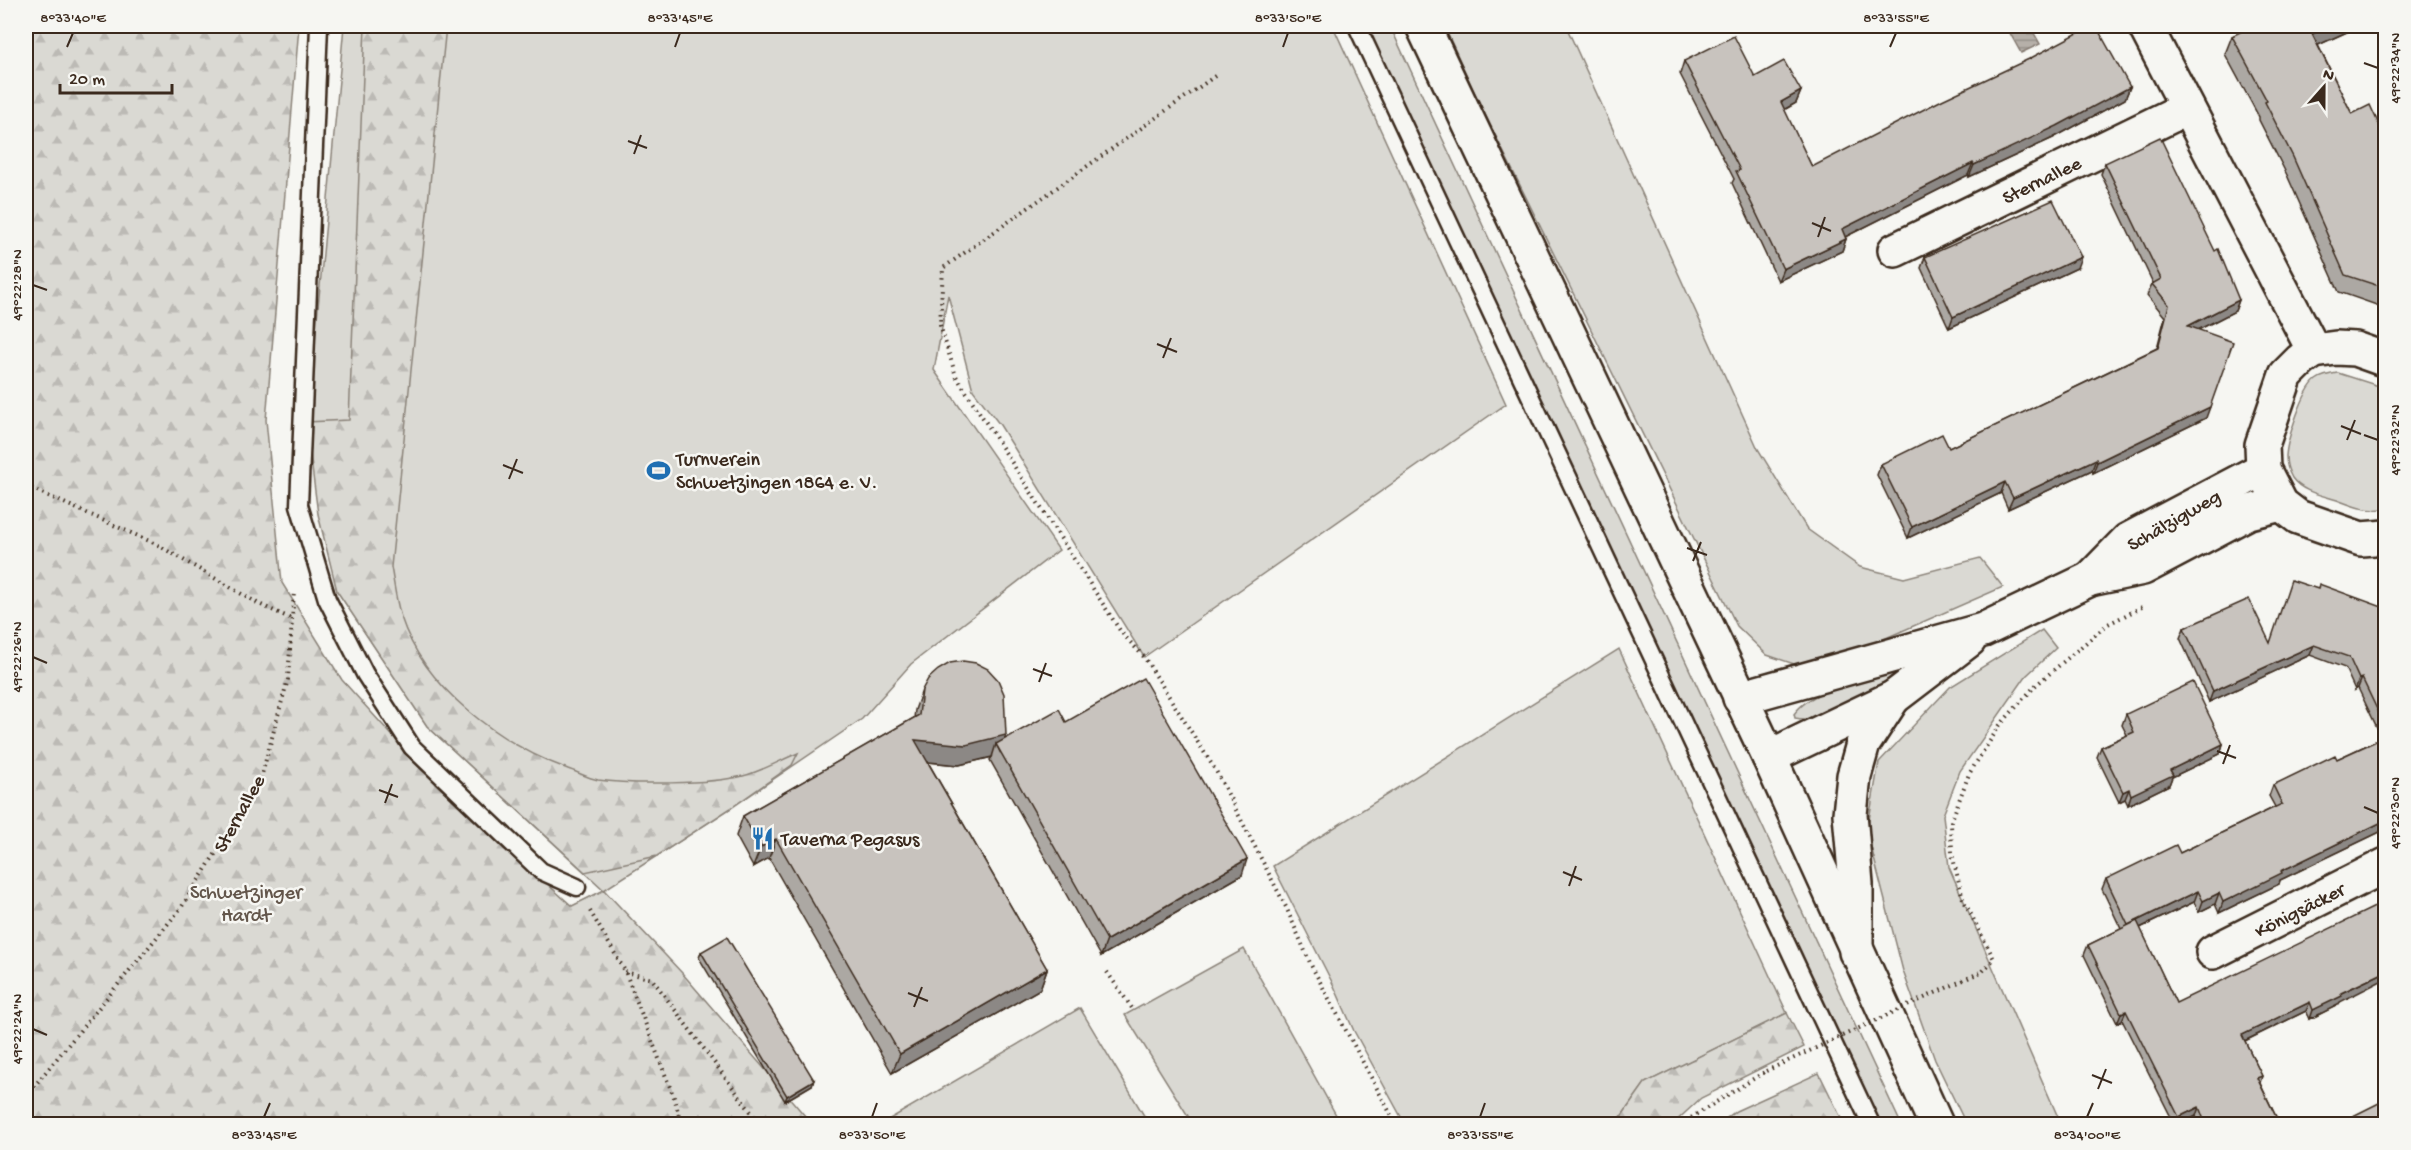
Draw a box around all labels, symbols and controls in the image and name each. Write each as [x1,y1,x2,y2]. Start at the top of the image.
text: 8°33'40"E [40,10,106,28]
text: 8°33'45"E [648,10,713,28]
text: 8°33'50"E [1255,10,1322,28]
text: 8°33'55"E [1863,10,1930,28]
text: 49°22'34"N [2387,32,2405,103]
scale bar [60,57,172,95]
north arrow [2294,57,2354,117]
text: N [2320,66,2337,87]
text: 20 m [69,70,105,91]
street label: Sternallee [1999,153,2086,211]
text: 49°22'28"N [9,249,27,321]
text: 49°22'32"N [2387,404,2405,476]
place label: Turnverein Schwetzingen 1864 e. V. [675,450,878,496]
sports icon: Turnverein Schwetzingen 1864 e. V. [645,457,671,483]
street label: Schälzigweg [2124,486,2226,558]
text: 49°22'26"N [9,621,27,692]
street label: Sternallee [210,771,272,857]
text: 49°22'30"N [2387,777,2405,849]
restaurant icon: Taverna Pegasus [750,825,776,851]
place label: Taverna Pegasus [780,830,920,853]
street label: Königsäcker [2252,879,2351,945]
park label: Schwetzinger Hardt [190,883,304,929]
text: 49°22'24"N [9,994,27,1064]
text: 8°33'45"E [232,1127,297,1145]
text: 8°33'50"E [839,1127,906,1145]
text: 8°33'55"E [1447,1127,1514,1145]
text: 8°34'00"E [2054,1127,2121,1145]

